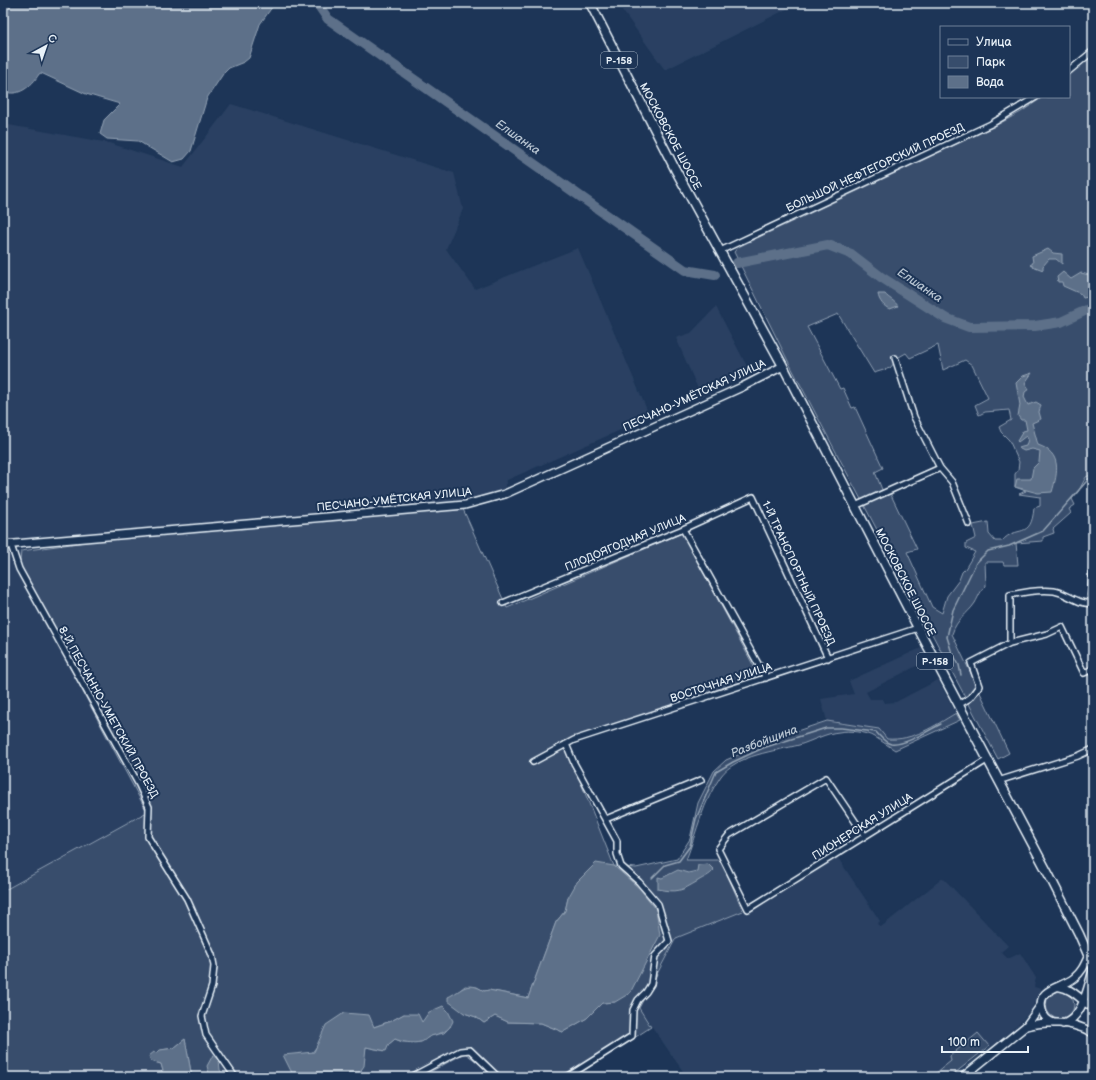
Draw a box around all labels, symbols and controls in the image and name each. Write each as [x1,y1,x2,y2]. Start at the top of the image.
north arrow [26,26,66,66]
legend [940,26,1070,98]
text: С [45,31,59,46]
text: Улица [976,35,1012,50]
road number: Р-158 [601,52,637,68]
text: Парк [976,55,1006,70]
text: Вода [976,75,1004,90]
street label: МОСКОВСКОЕ ШОССЕ [637,81,704,192]
water label: Елшанка [492,117,543,158]
street label: БОЛЬШОЙ НЕФТЕГОРСКИЙ ПРОЕЗД [784,120,967,215]
water label: Елшанка [894,265,945,306]
street label: ПЕСЧАНО-УМЁТСКАЯ УЛИЦА [620,356,768,434]
street label: ПЕСЧАНО-УМЁТСКАЯ УЛИЦА [316,484,473,514]
street label: 1-Й ТРАНСПОРТНЫЙ ПРОЕЗД [759,499,838,648]
street label: ПЛОДОЯГОДНАЯ УЛИЦА [563,511,688,574]
street label: МОСКОВСКОЕ ШОССЕ [873,526,938,638]
street label: 8-Й ПЕСЧАННО-УМЕТСКИЙ ПРОЕЗД [56,624,161,801]
road number: Р-158 [917,653,953,669]
street label: ВОСТОЧНАЯ УЛИЦА [669,660,774,705]
water label: Разбойщина [729,722,800,761]
street label: ПИОНЕРСКАЯ УЛИЦА [810,790,915,863]
scale bar [942,1028,1028,1054]
text: 100 m [948,1035,980,1050]

